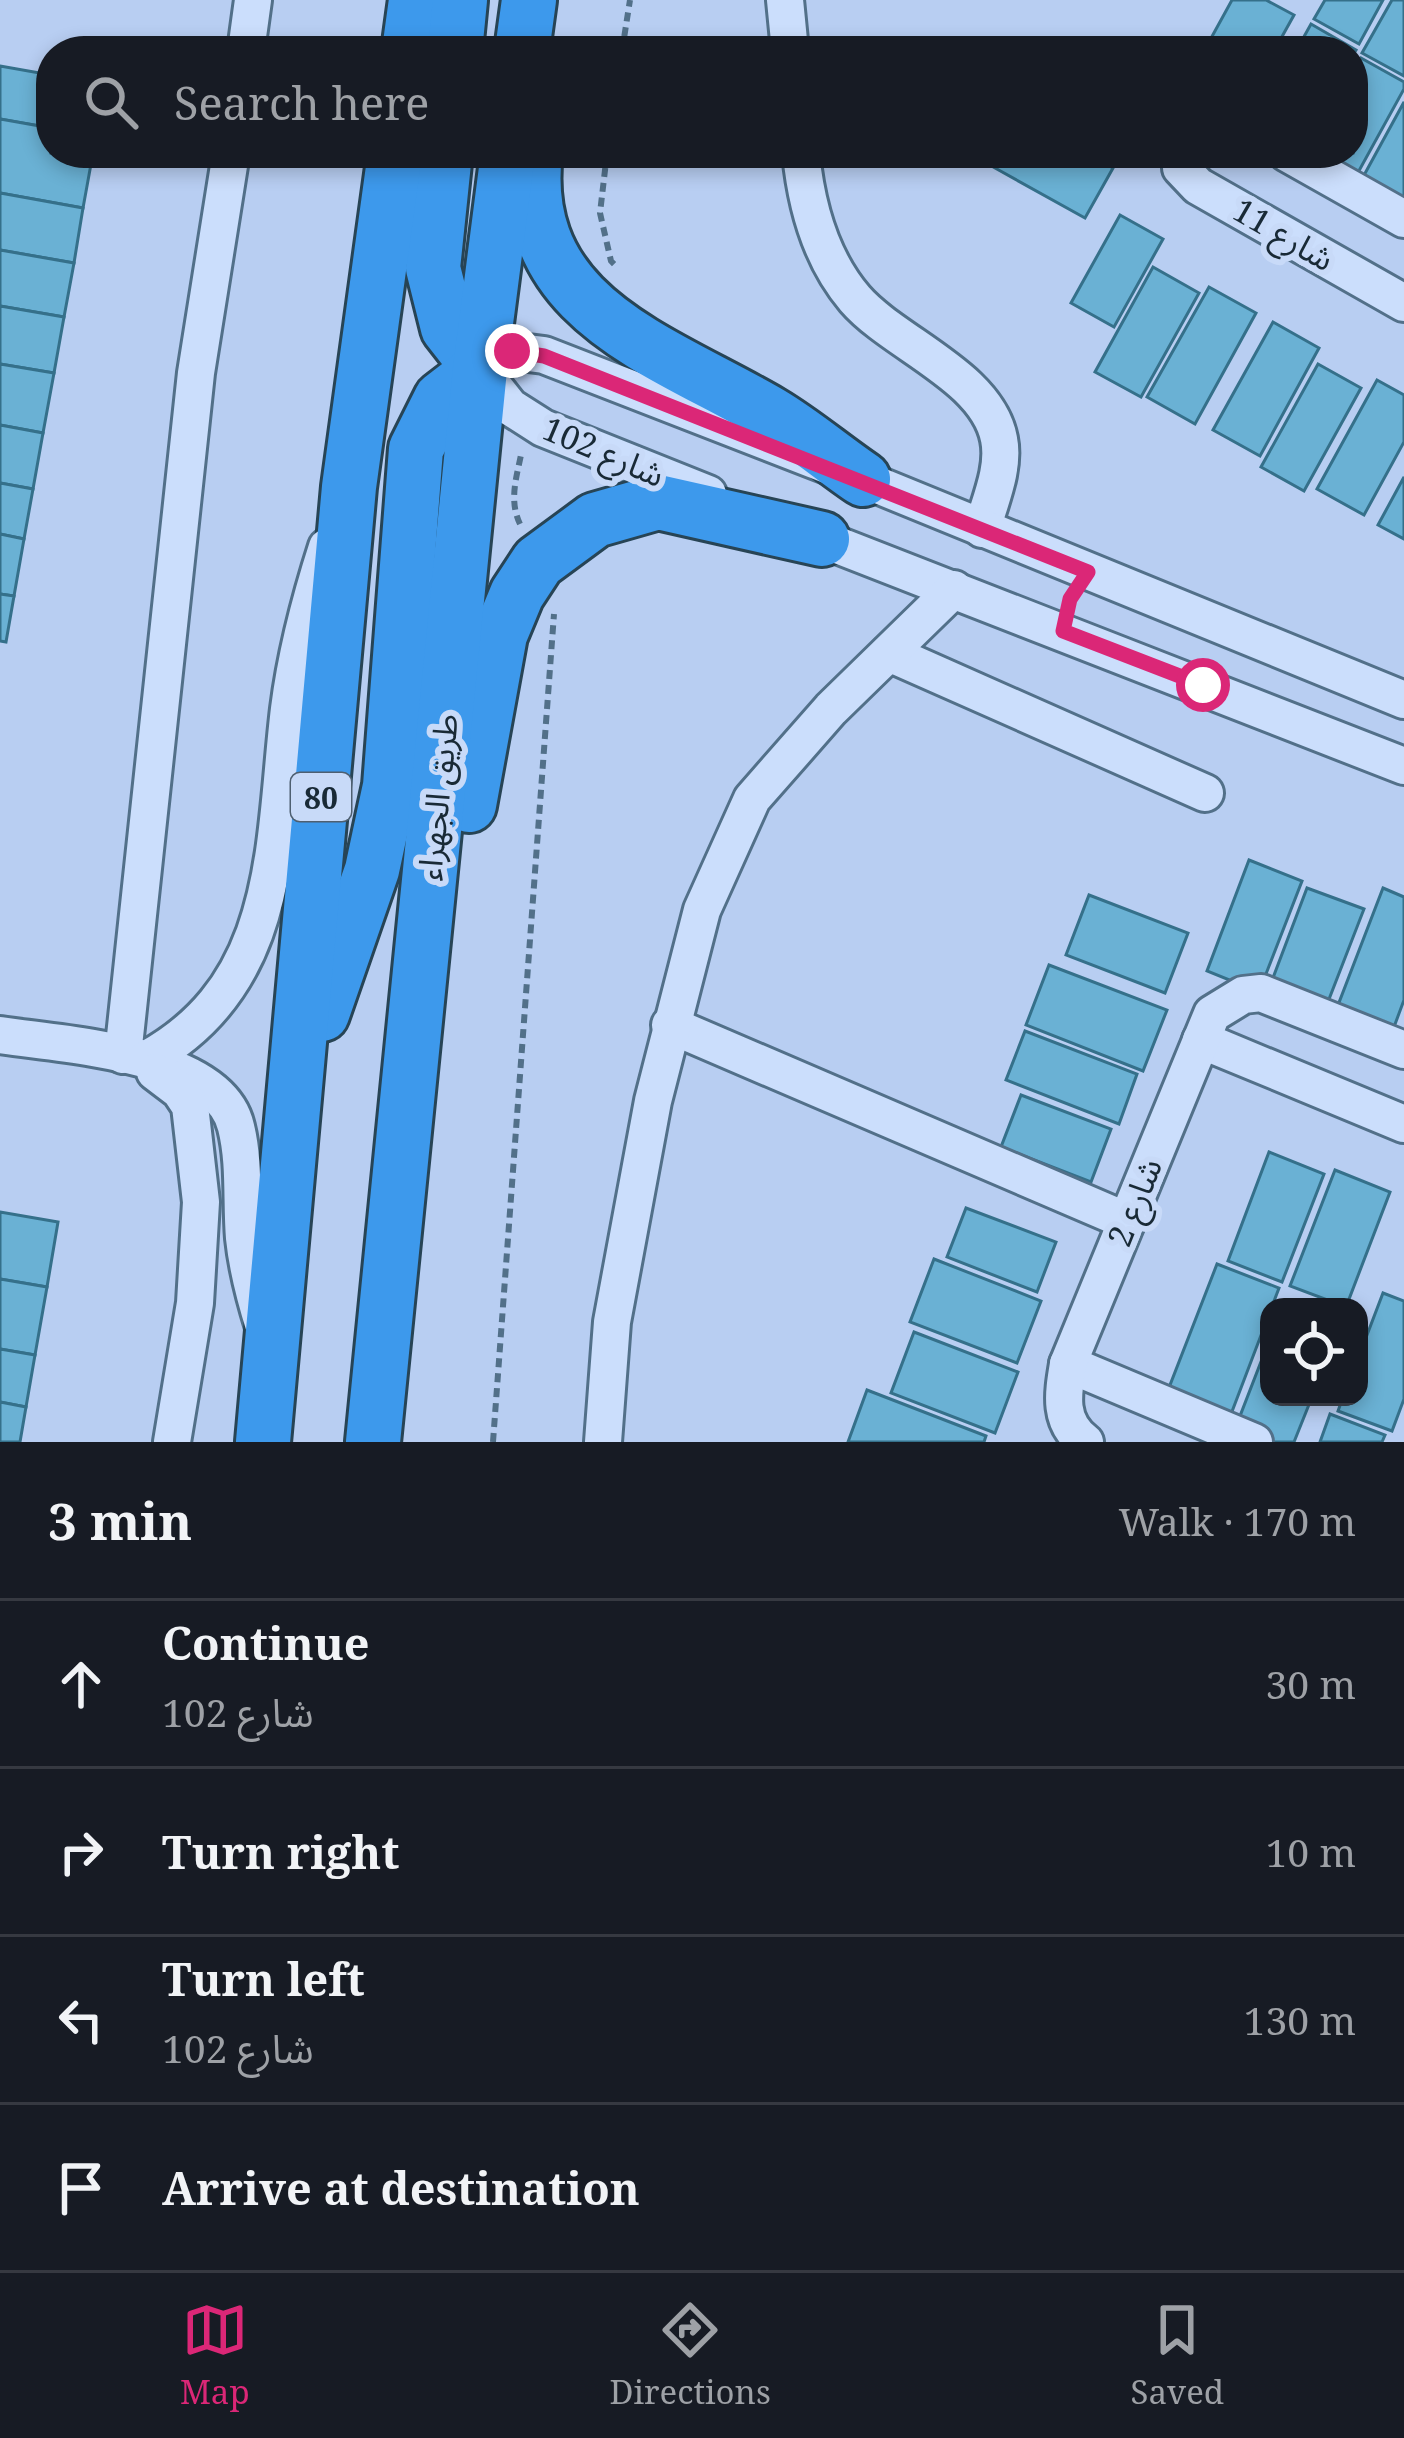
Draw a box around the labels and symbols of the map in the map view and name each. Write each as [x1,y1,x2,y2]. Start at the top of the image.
street label: شارع 11 [1224,187,1343,284]
route end [485,324,539,378]
street label: شارع 102 [535,405,672,500]
route start [1176,658,1230,712]
street label: طريق الجهراء [406,711,468,883]
road number: 80 [291,773,351,821]
street label: شارع 2 [1096,1151,1175,1254]

